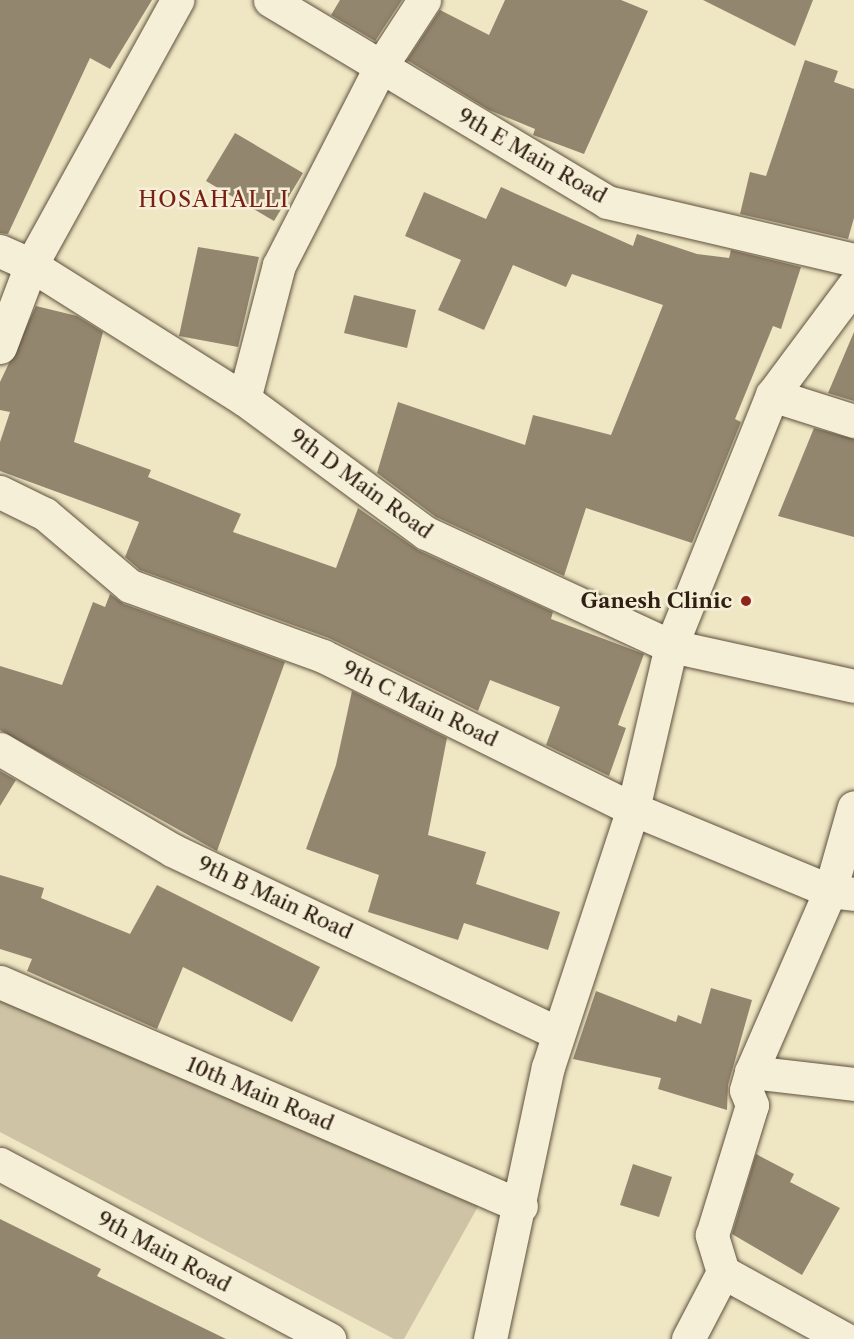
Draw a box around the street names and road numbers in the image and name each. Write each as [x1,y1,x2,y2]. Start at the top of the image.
street label: 9th E Main Road [453,103,611,209]
street label: 9th D Main Road [285,424,437,544]
street label: 9th C Main Road [338,656,502,752]
street label: 9th B Main Road [194,851,356,945]
street label: 10th Main Road [183,1052,337,1136]
street label: 9th Main Road [93,1206,235,1298]

